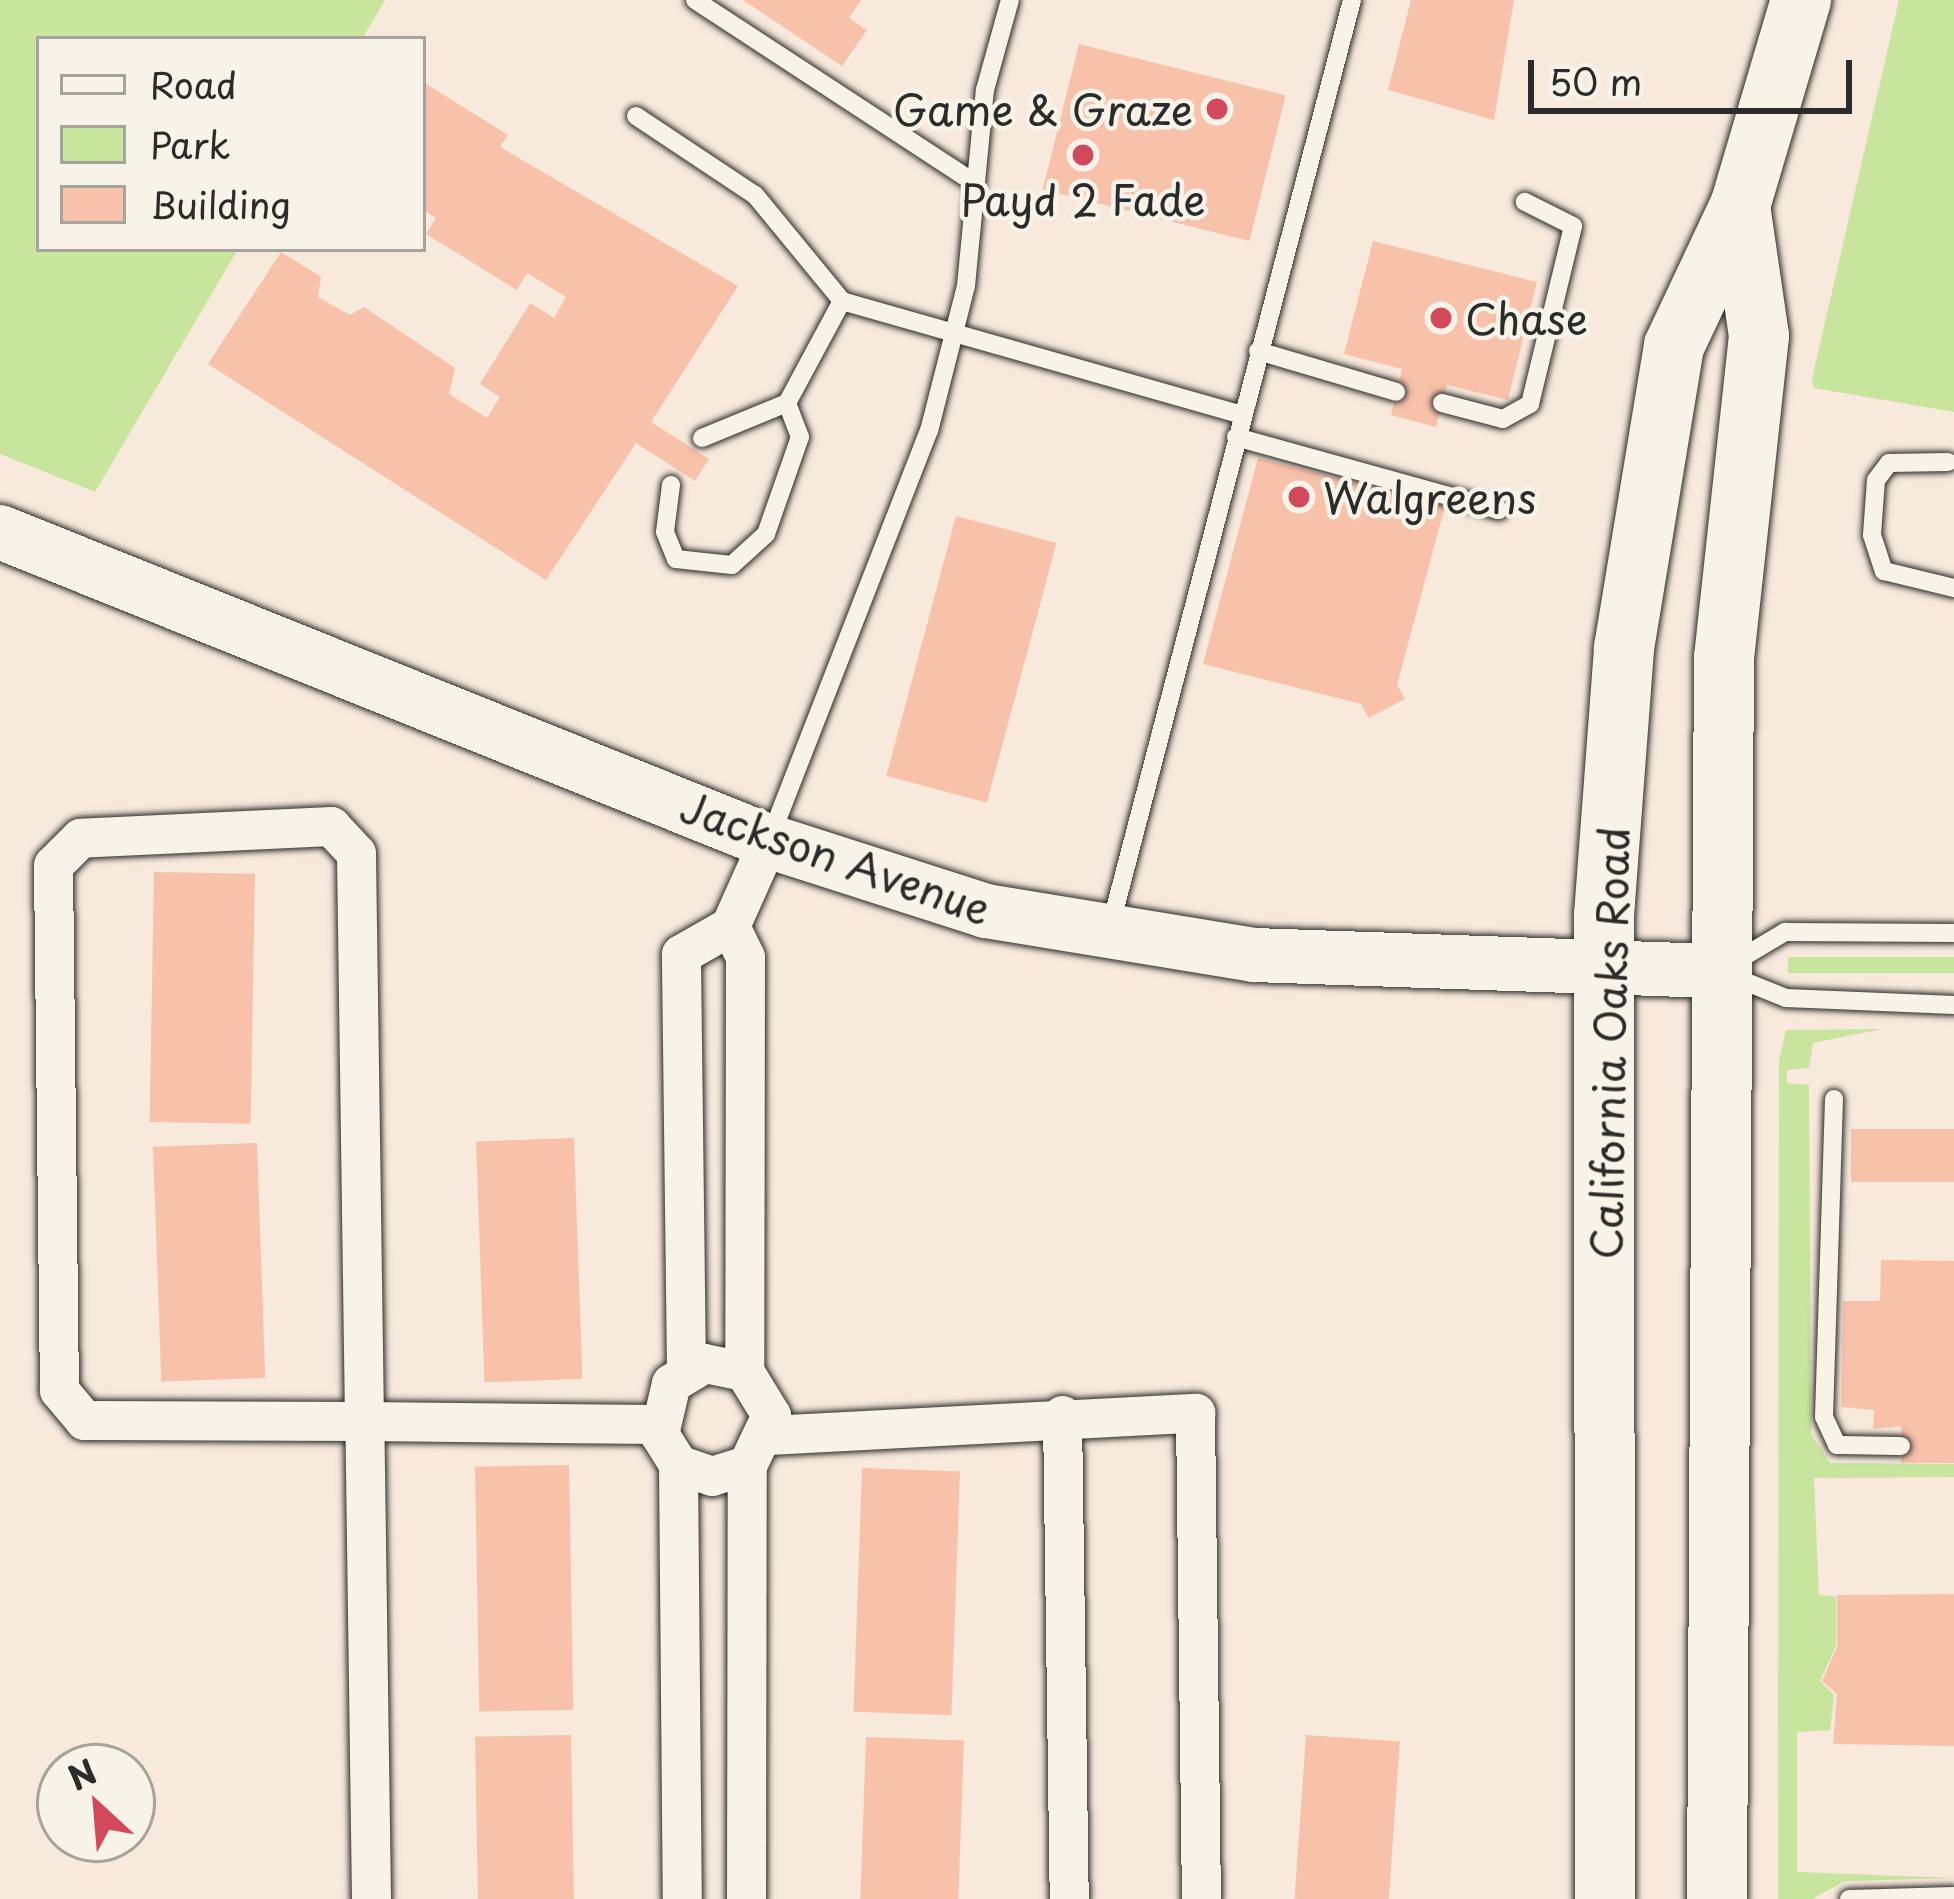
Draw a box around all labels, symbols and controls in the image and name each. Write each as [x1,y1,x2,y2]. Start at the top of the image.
legend [36,36,426,252]
scale bar [1534,36,1858,110]
text: 50 m [1549,54,1642,108]
text: Road [150,57,237,111]
place label: Game & Graze [891,84,1193,134]
marker: Game & Graze [1204,96,1230,122]
text: Park [150,117,230,171]
marker: Payd 2 Fade [1070,142,1096,168]
place label: Payd 2 Fade [957,174,1209,224]
text: Building [150,177,291,231]
place label: Chase [1465,293,1588,343]
marker: Chase [1428,305,1454,331]
place label: Walgreens [1323,472,1536,522]
marker: Walgreens [1286,484,1312,510]
street label: Jackson Avenue [677,781,995,933]
street label: California Oaks Road [1580,826,1638,1260]
north arrow [36,1743,156,1863]
text: N [59,1745,104,1802]

